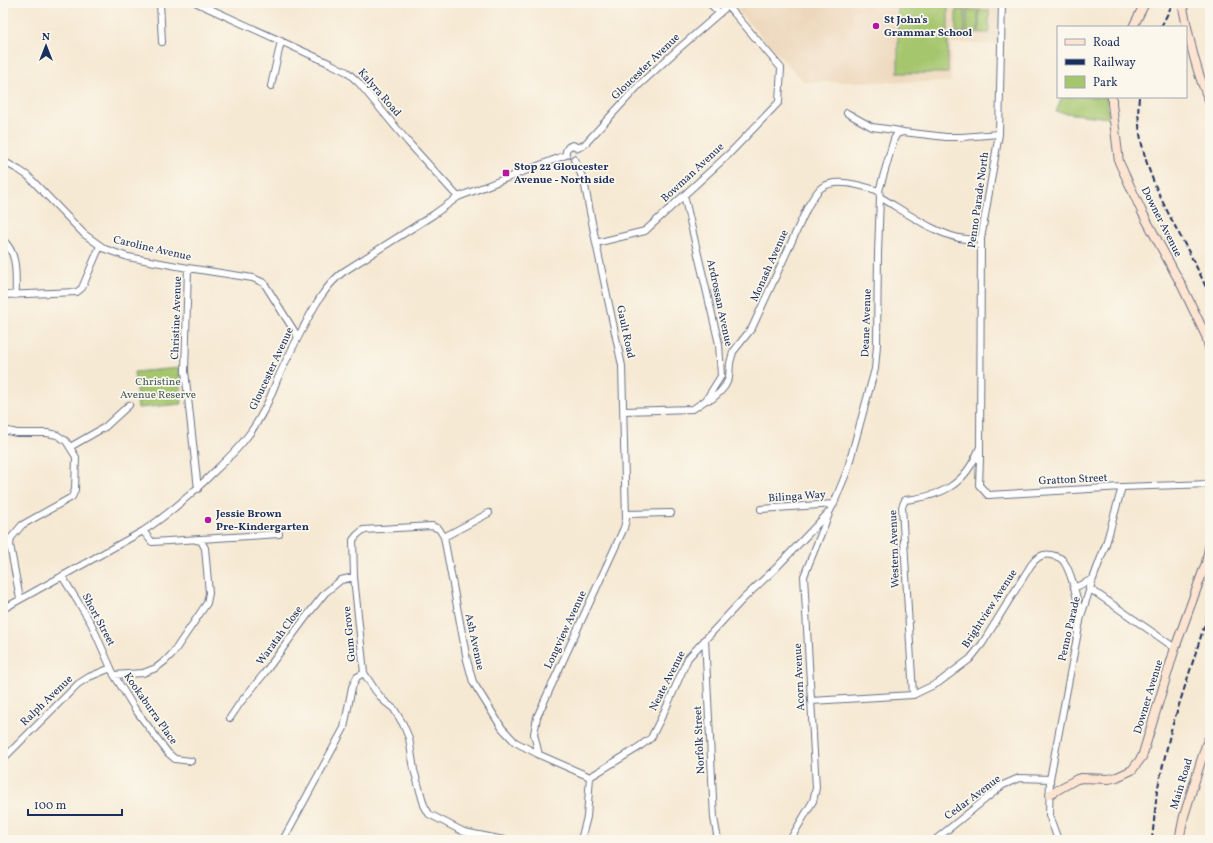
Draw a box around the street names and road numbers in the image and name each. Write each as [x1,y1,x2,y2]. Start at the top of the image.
street label: Gloucester Avenue [608,30,684,104]
street label: Kalyra Road [354,66,404,120]
street label: Bowman Avenue [658,140,728,206]
street label: Penno Parade North [965,150,993,249]
street label: Downer Avenue [1137,184,1185,260]
street label: Monash Avenue [747,228,793,304]
street label: Caroline Avenue [112,233,192,265]
street label: Ardrossan Avenue [702,258,736,348]
street label: Christine Avenue [168,276,186,360]
street label: Deane Avenue [858,288,876,358]
street label: Gault Road [612,304,638,360]
street label: Gloucester Avenue [246,325,298,413]
street label: Gratton Street [1038,471,1108,489]
street label: Bilinga Way [768,488,826,506]
street label: Western Avenue [886,510,904,588]
street label: Brightview Avenue [959,567,1021,651]
street label: Longview Avenue [541,588,591,672]
street label: Short Street [78,591,118,649]
street label: Penno Parade [1055,595,1085,663]
street label: Waratah Close [253,603,307,669]
street label: Gum Grove [340,606,360,662]
street label: Ash Avenue [461,612,487,672]
street label: Acorn Avenue [791,643,809,711]
street label: Neate Avenue [646,648,690,714]
street label: Downer Avenue [1131,658,1167,736]
street label: Kookaburra Place [120,670,180,748]
street label: Ralph Avenue [18,672,76,730]
street label: Norfolk Street [691,705,709,775]
street label: Main Road [1167,757,1197,811]
street label: Cedar Avenue [942,772,1004,824]

